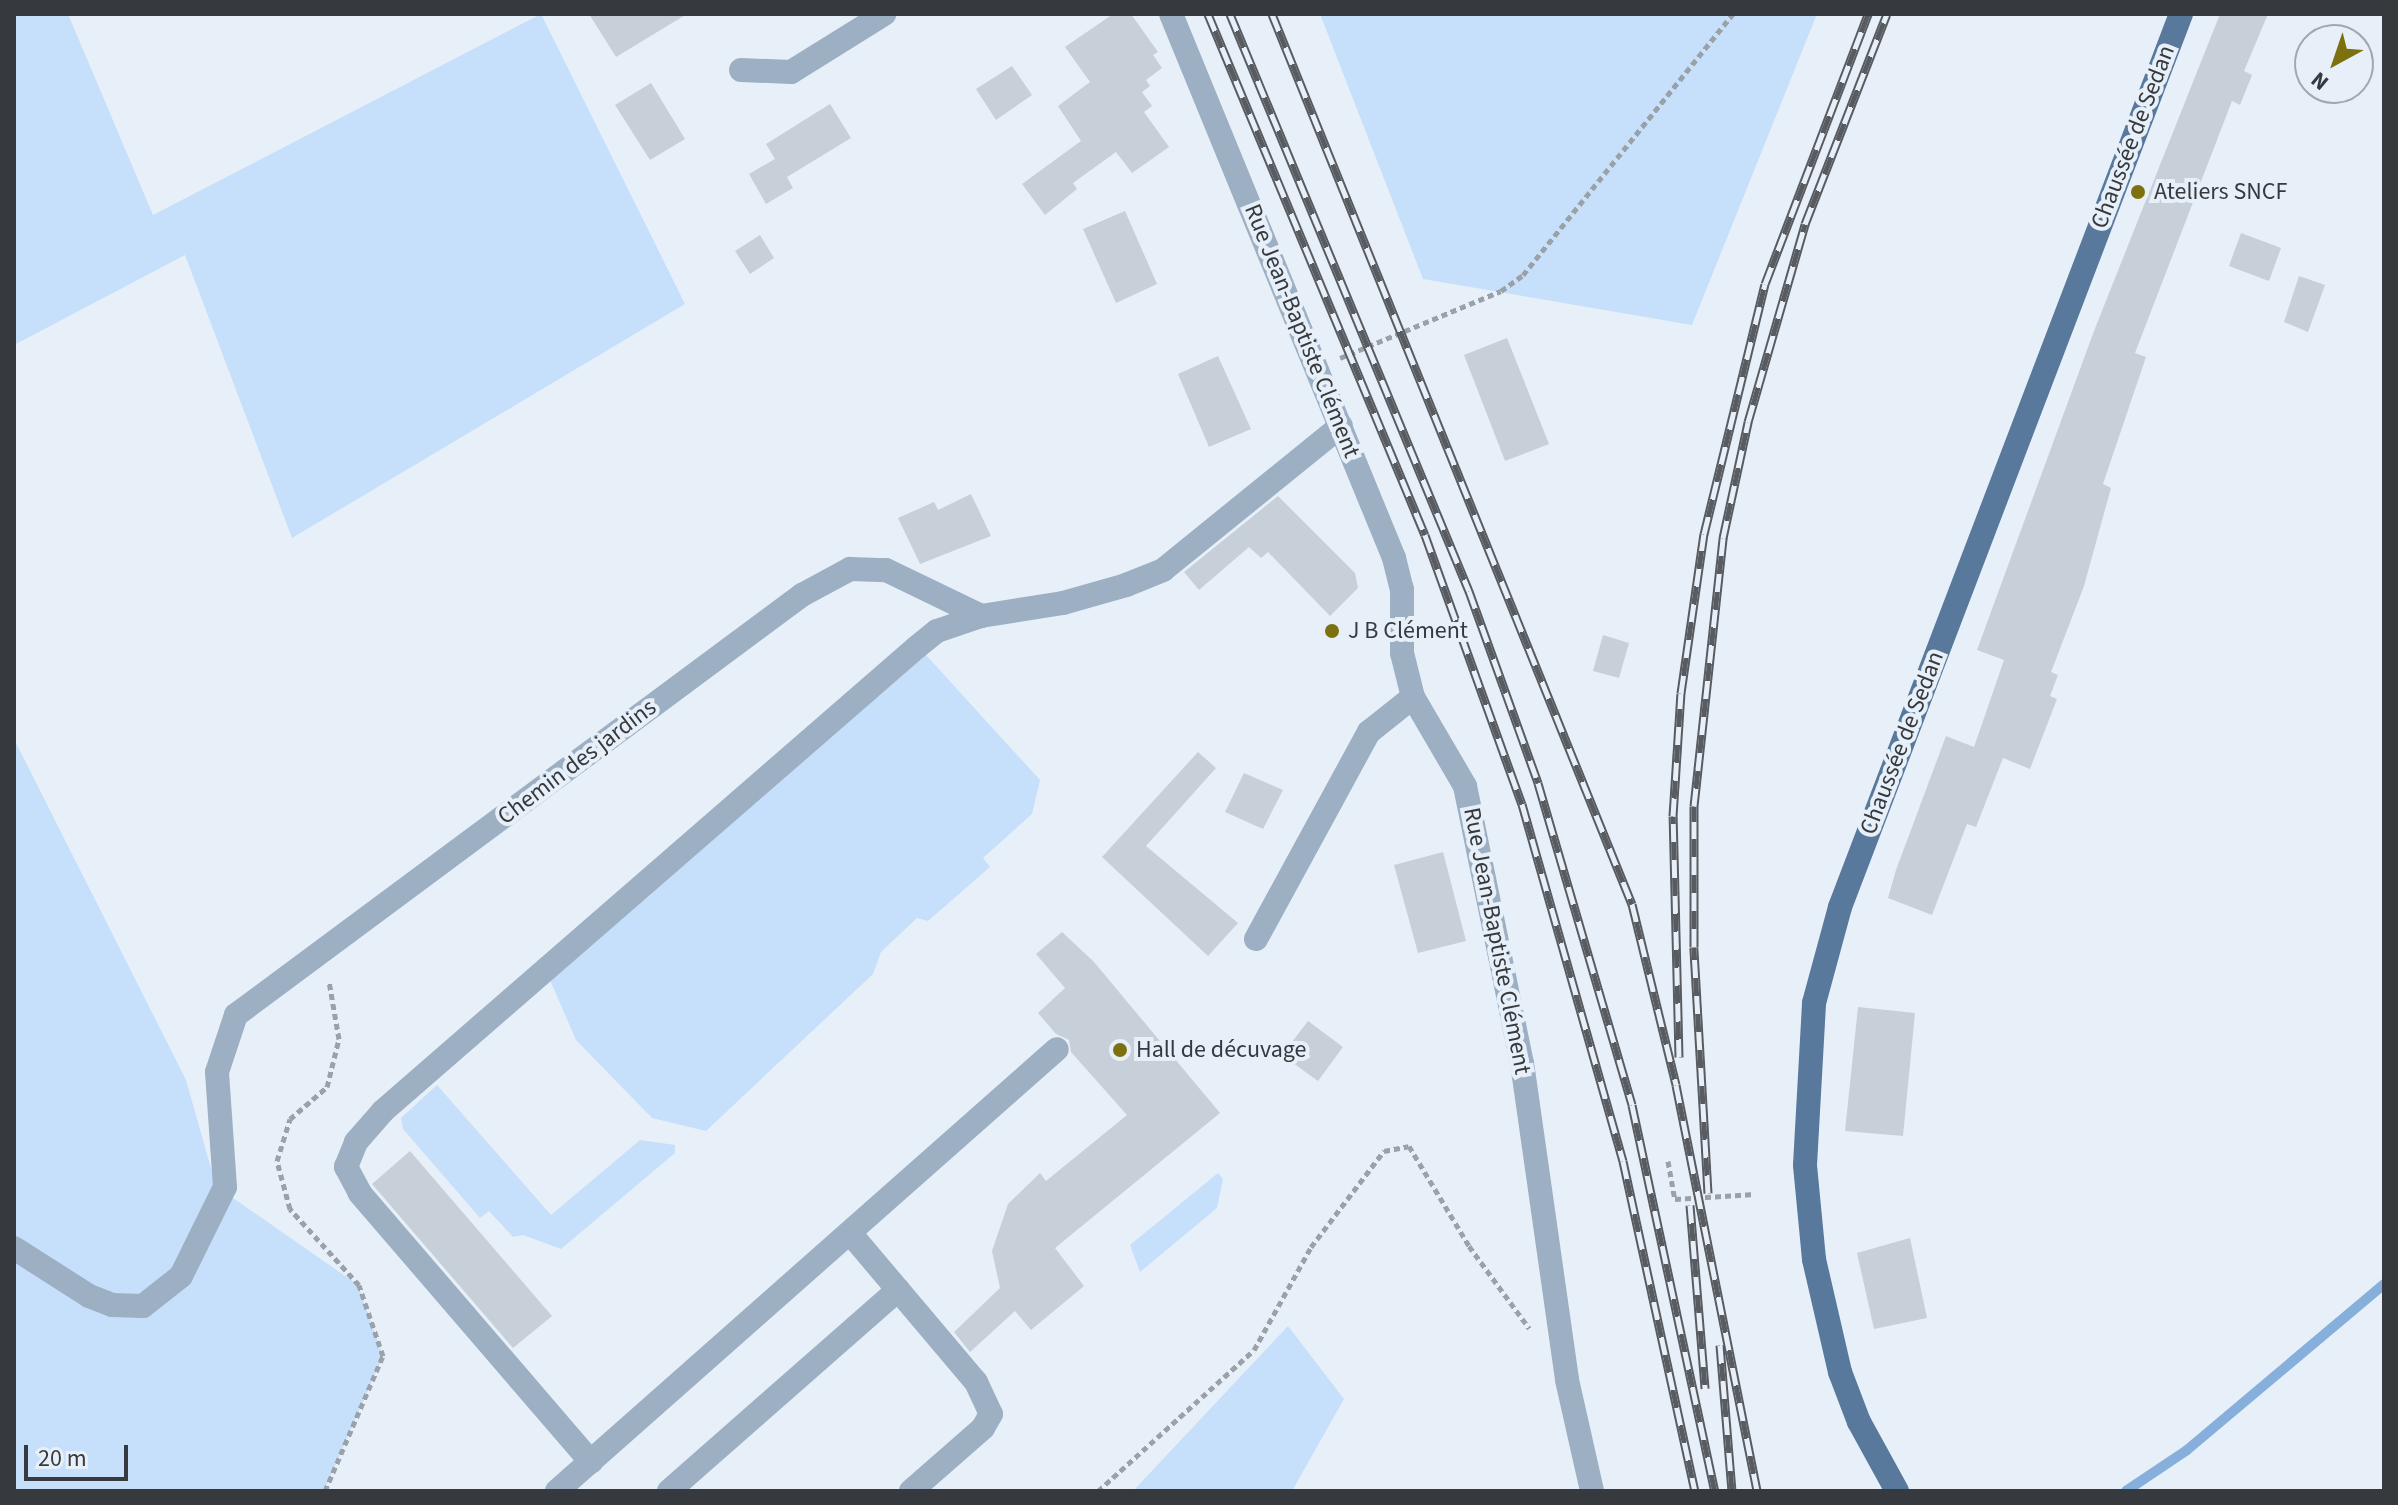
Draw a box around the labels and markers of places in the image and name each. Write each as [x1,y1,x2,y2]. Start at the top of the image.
place label: Ateliers SNCF [2154,178,2287,206]
marker: Ateliers SNCF [2129,183,2147,201]
place label: J B Clément [1348,617,1468,645]
marker: J B Clément [1323,622,1341,640]
place label: Hall de décuvage [1136,1036,1307,1064]
marker: Hall de décuvage [1111,1041,1129,1059]

